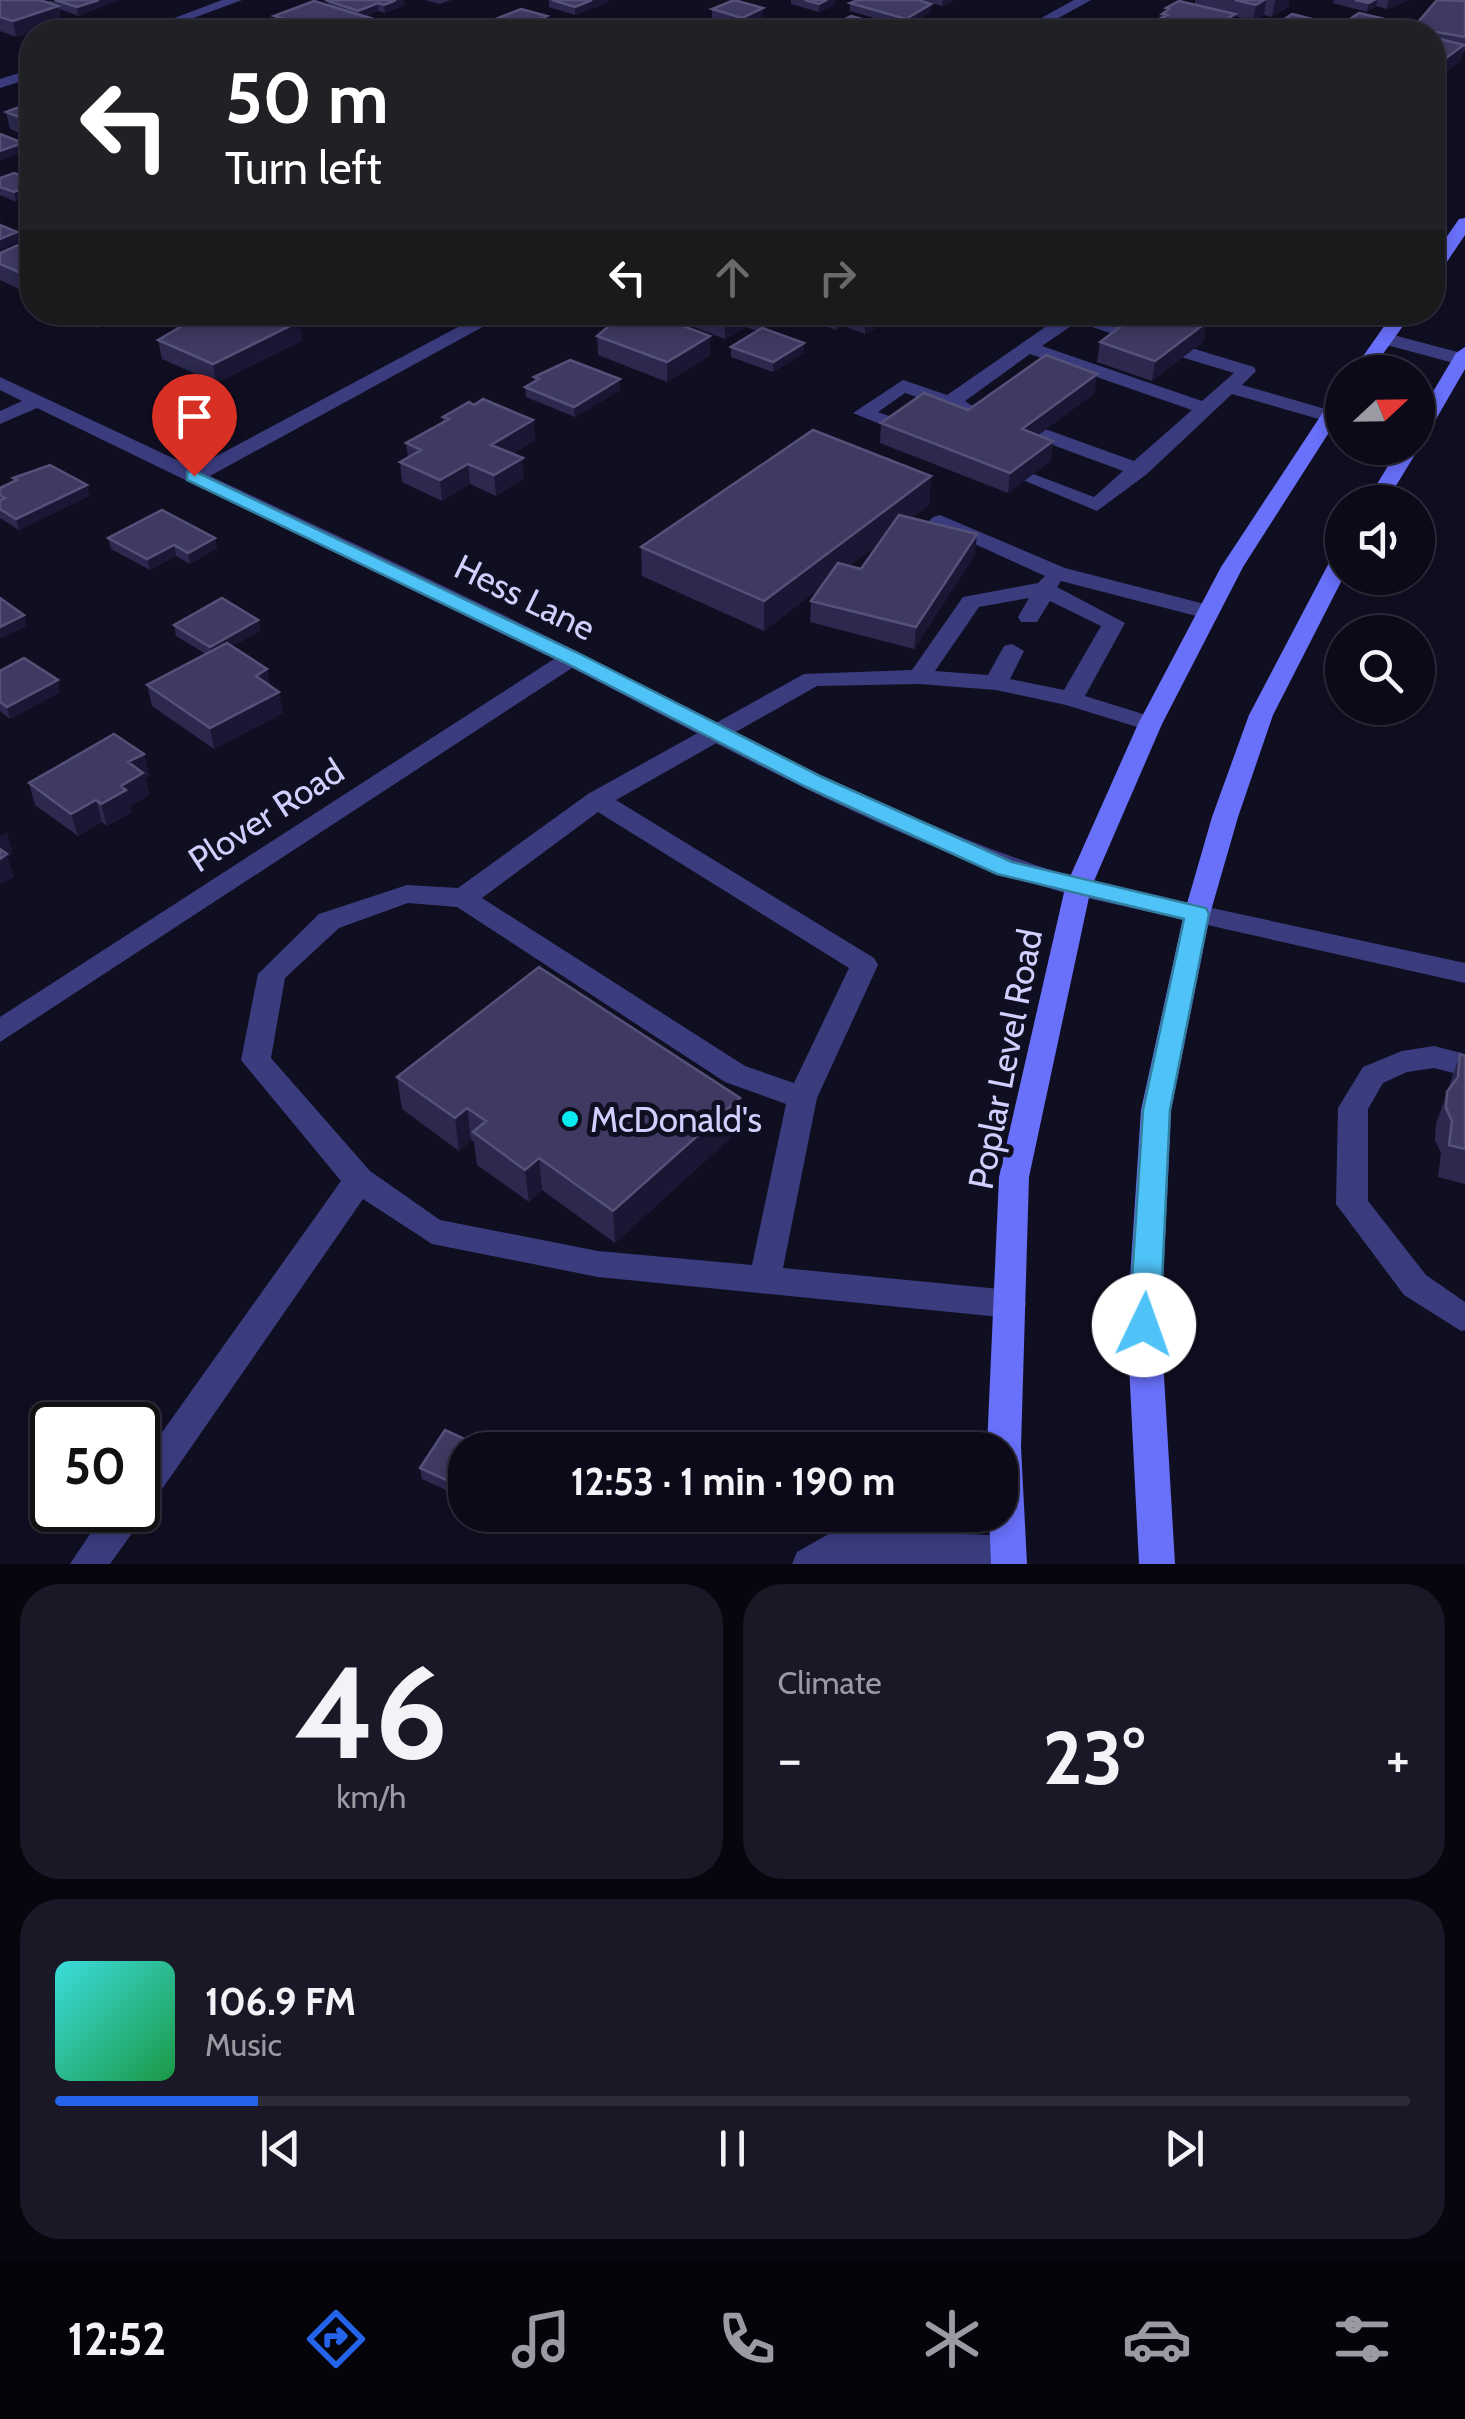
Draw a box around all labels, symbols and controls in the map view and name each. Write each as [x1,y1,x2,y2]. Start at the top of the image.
text: 50 m [225,55,389,141]
icon: left [60,60,190,190]
text: Turn left [225,141,382,195]
icon: left [600,250,655,305]
icon: ahead [705,250,760,305]
icon: right [810,250,865,305]
north arrow [1325,355,1435,465]
map controls [1325,355,1435,725]
pin [152,374,237,477]
icon: arrive [167,389,222,444]
button: sound [1325,485,1435,595]
street label: Hess Lane [448,545,602,649]
button: search [1325,615,1435,725]
street label: Plover Road [180,749,352,881]
street label: Poplar Level Road [959,925,1051,1193]
place label: McDonald's [590,1098,762,1141]
marker: McDonald's [559,1108,581,1130]
position arrow [1092,1273,1196,1377]
speed limit sign: 50 [30,1402,160,1532]
text: 12:53 · 1 min · 190 m [571,1458,895,1505]
text: 46 [294,1633,448,1791]
text: Climate [778,1663,882,1702]
text: 23° [1043,1712,1145,1803]
text: − [778,1725,802,1792]
text: + [1386,1725,1410,1792]
text: km/h [336,1777,406,1816]
text: 106.9 FM [205,1978,356,2025]
text: Music [205,2025,282,2064]
icon: previous [253,2121,308,2176]
icon: pause [705,2121,760,2176]
icon: next [1157,2121,1212,2176]
icon: directions [301,2304,371,2374]
icon: music [506,2304,576,2374]
icon: phone [712,2304,782,2374]
icon: climate [917,2304,987,2374]
icon: car [1122,2304,1192,2374]
icon: filters [1327,2304,1397,2374]
text: 12:52 [68,2312,166,2366]

